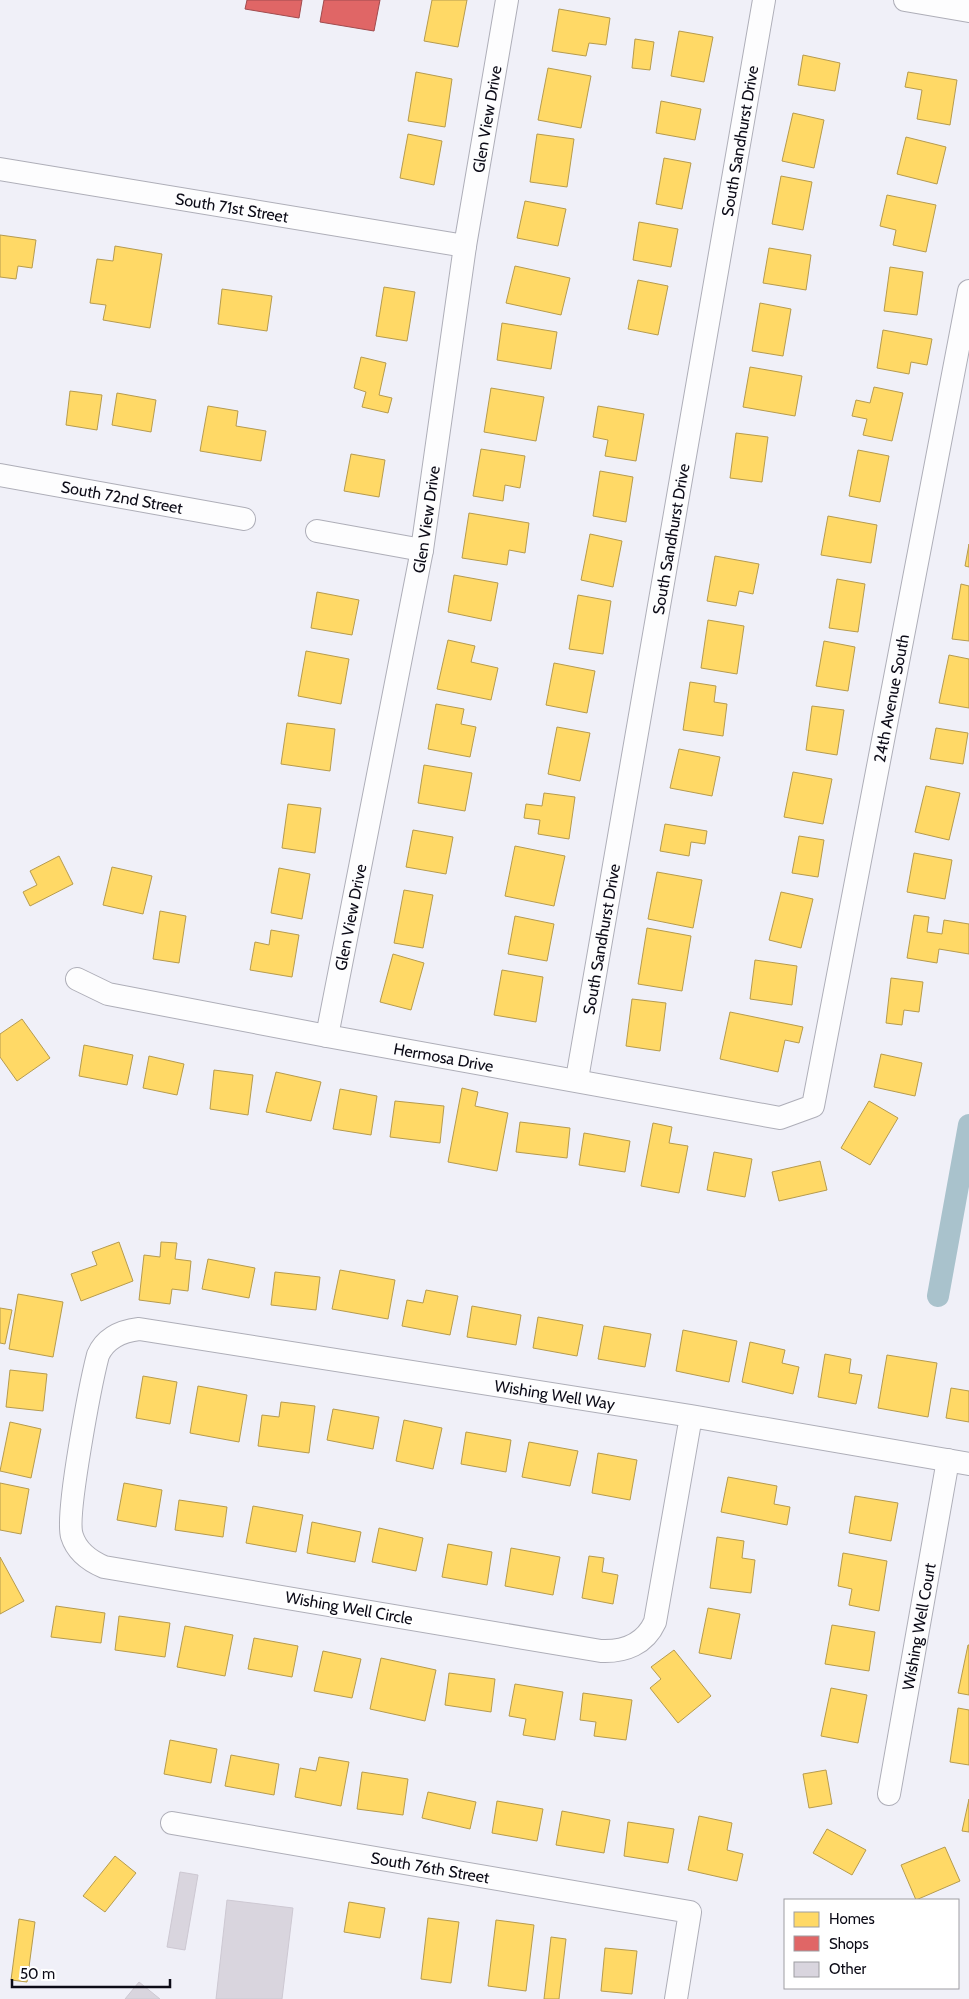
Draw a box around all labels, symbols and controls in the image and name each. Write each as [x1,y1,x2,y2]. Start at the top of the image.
street label: Glen View Drive [468,64,505,174]
street label: South Sandhurst Drive [717,64,762,218]
street label: South 71st Street [174,189,290,226]
street label: South Sandhurst Drive [648,462,693,616]
street label: Glen View Drive [408,465,443,575]
street label: South 72nd Street [60,477,185,517]
street label: 24th Avenue South [869,632,913,764]
street label: Glen View Drive [330,862,370,972]
street label: South Sandhurst Drive [579,862,624,1016]
street label: Hermosa Drive [392,1039,495,1075]
street label: Wishing Well Way [493,1376,616,1413]
street label: Wishing Well Court [898,1561,939,1692]
street label: Wishing Well Circle [284,1587,414,1629]
street label: South 76th Street [370,1848,492,1887]
legend [784,1899,959,1989]
text: Homes [829,1910,875,1928]
text: Shops [829,1935,869,1953]
scale bar [12,1956,170,1988]
text: Other [829,1960,866,1978]
text: 50 m [20,1965,55,1983]

